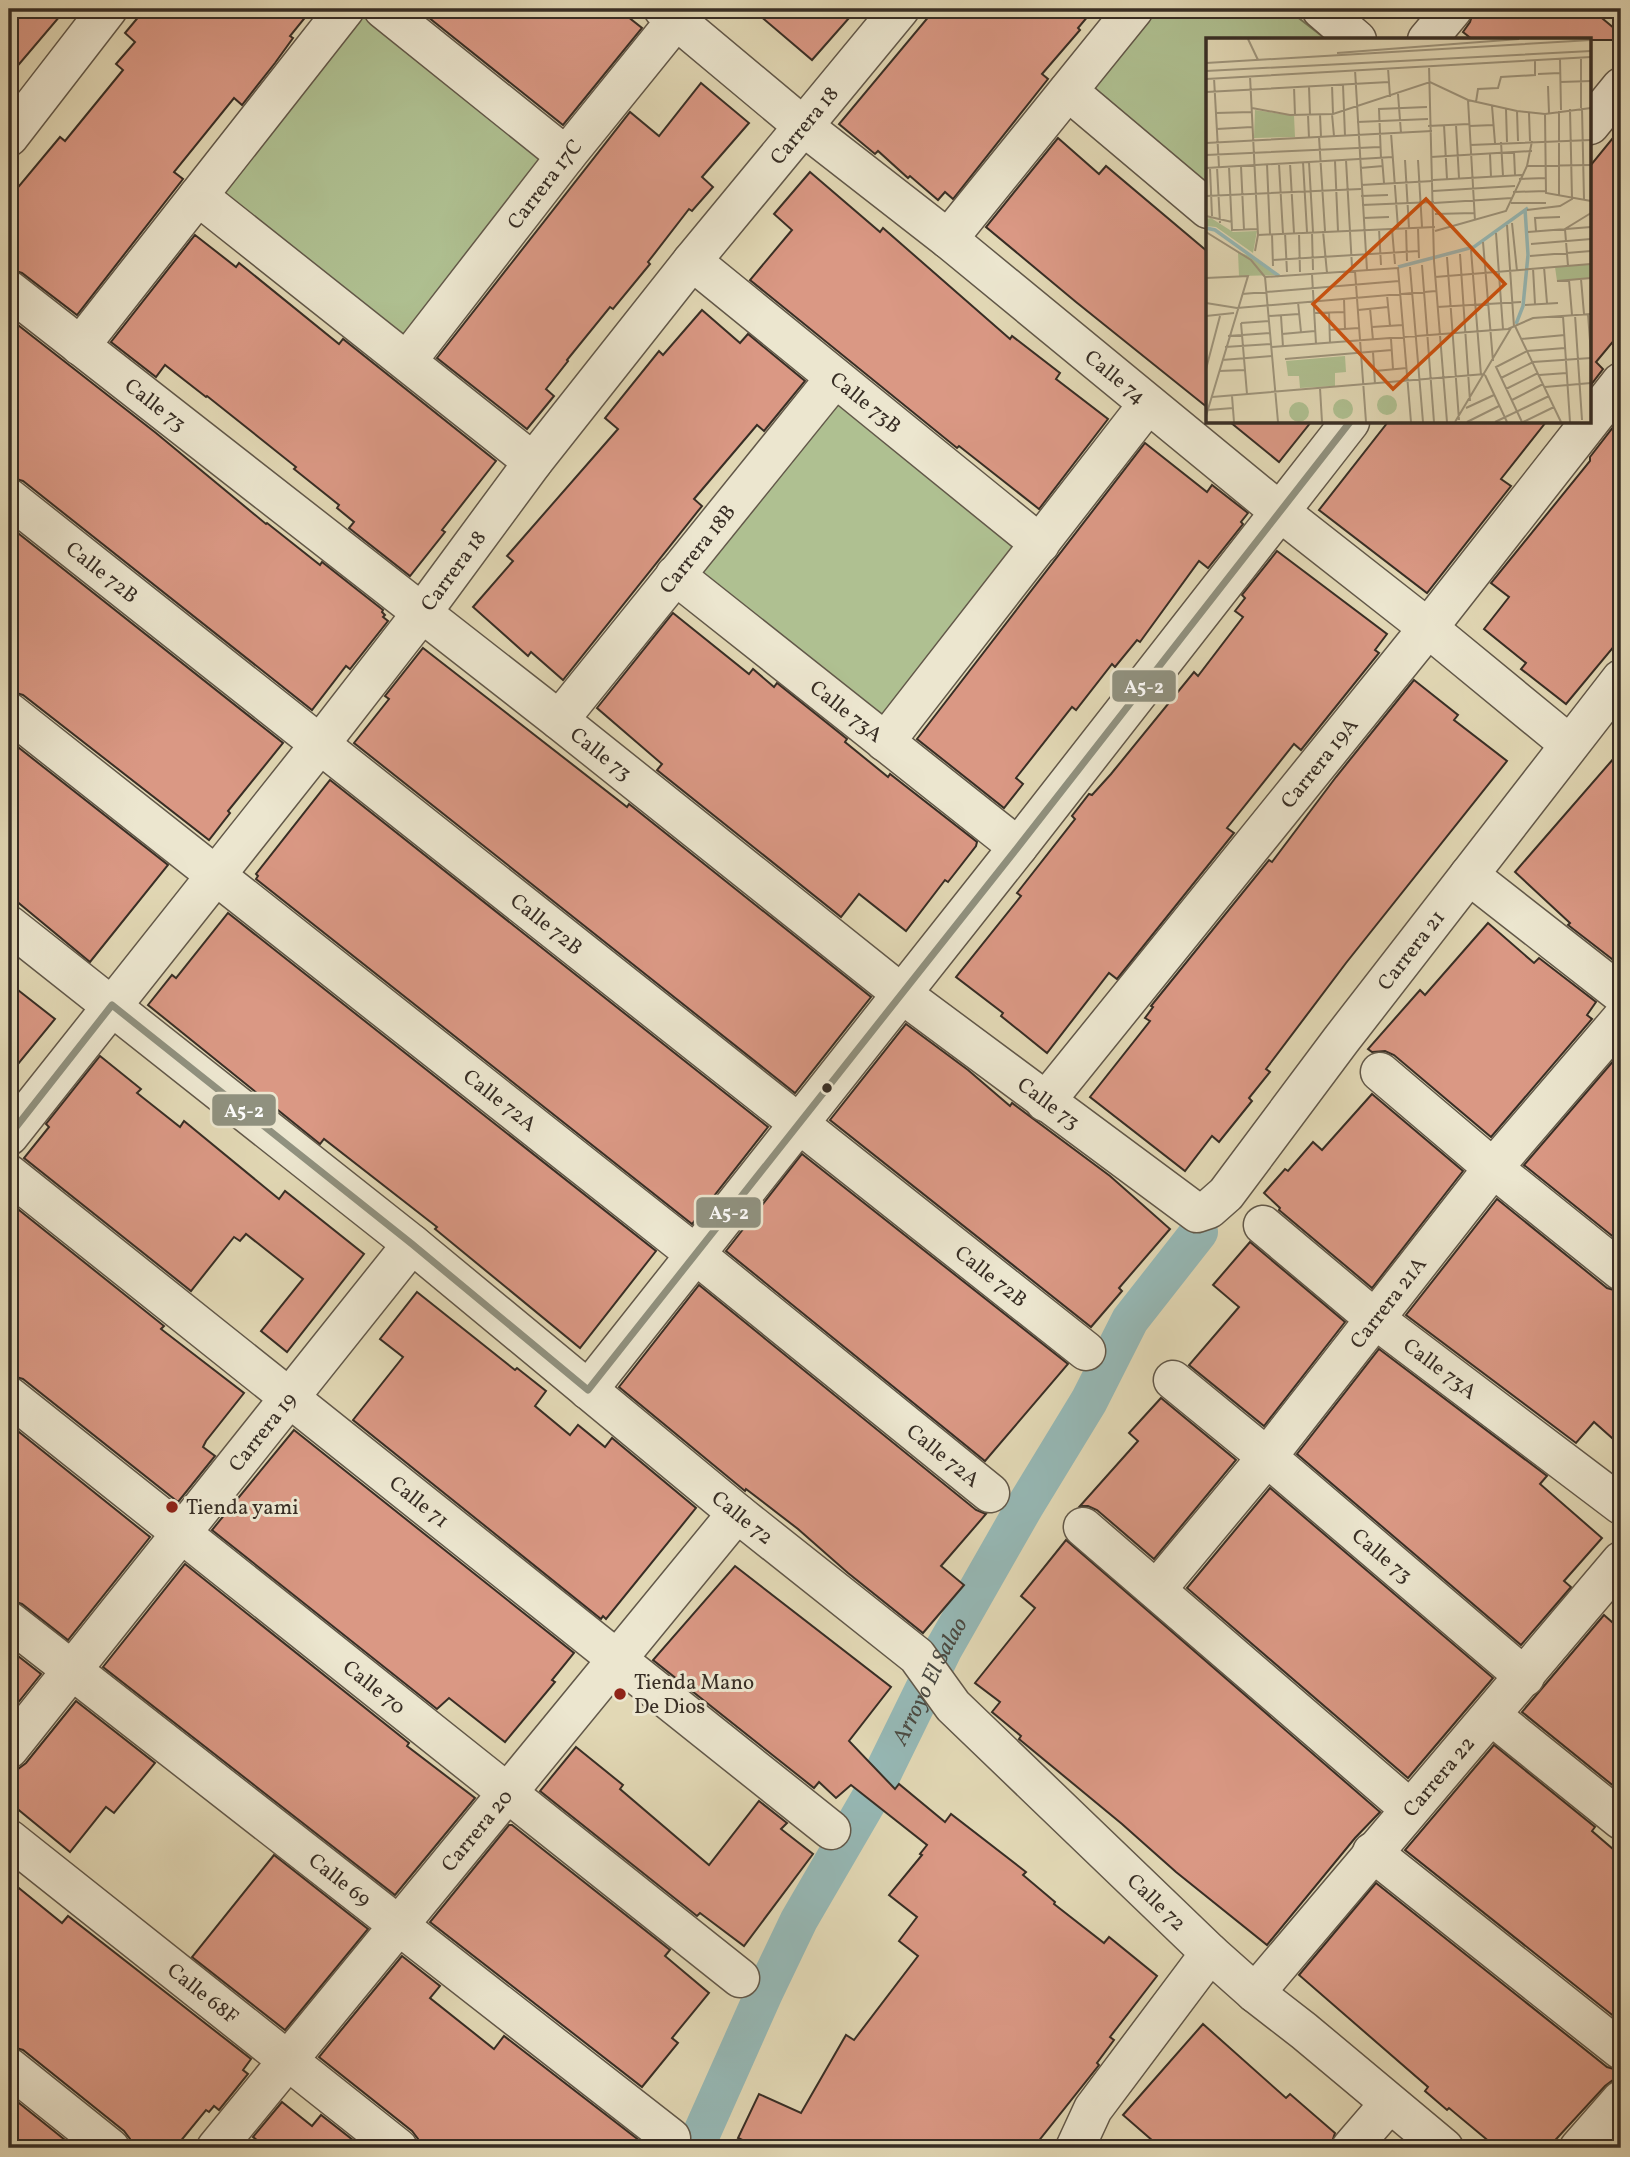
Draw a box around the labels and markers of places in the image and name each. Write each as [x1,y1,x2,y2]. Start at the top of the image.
unlabelled marker [820,1081,834,1095]
place label: Tienda yami [186,1494,299,1523]
marker: Tienda yami [164,1499,180,1515]
place label: Tienda Mano De Dios [634,1669,754,1722]
marker: Tienda Mano De Dios [612,1686,628,1702]

